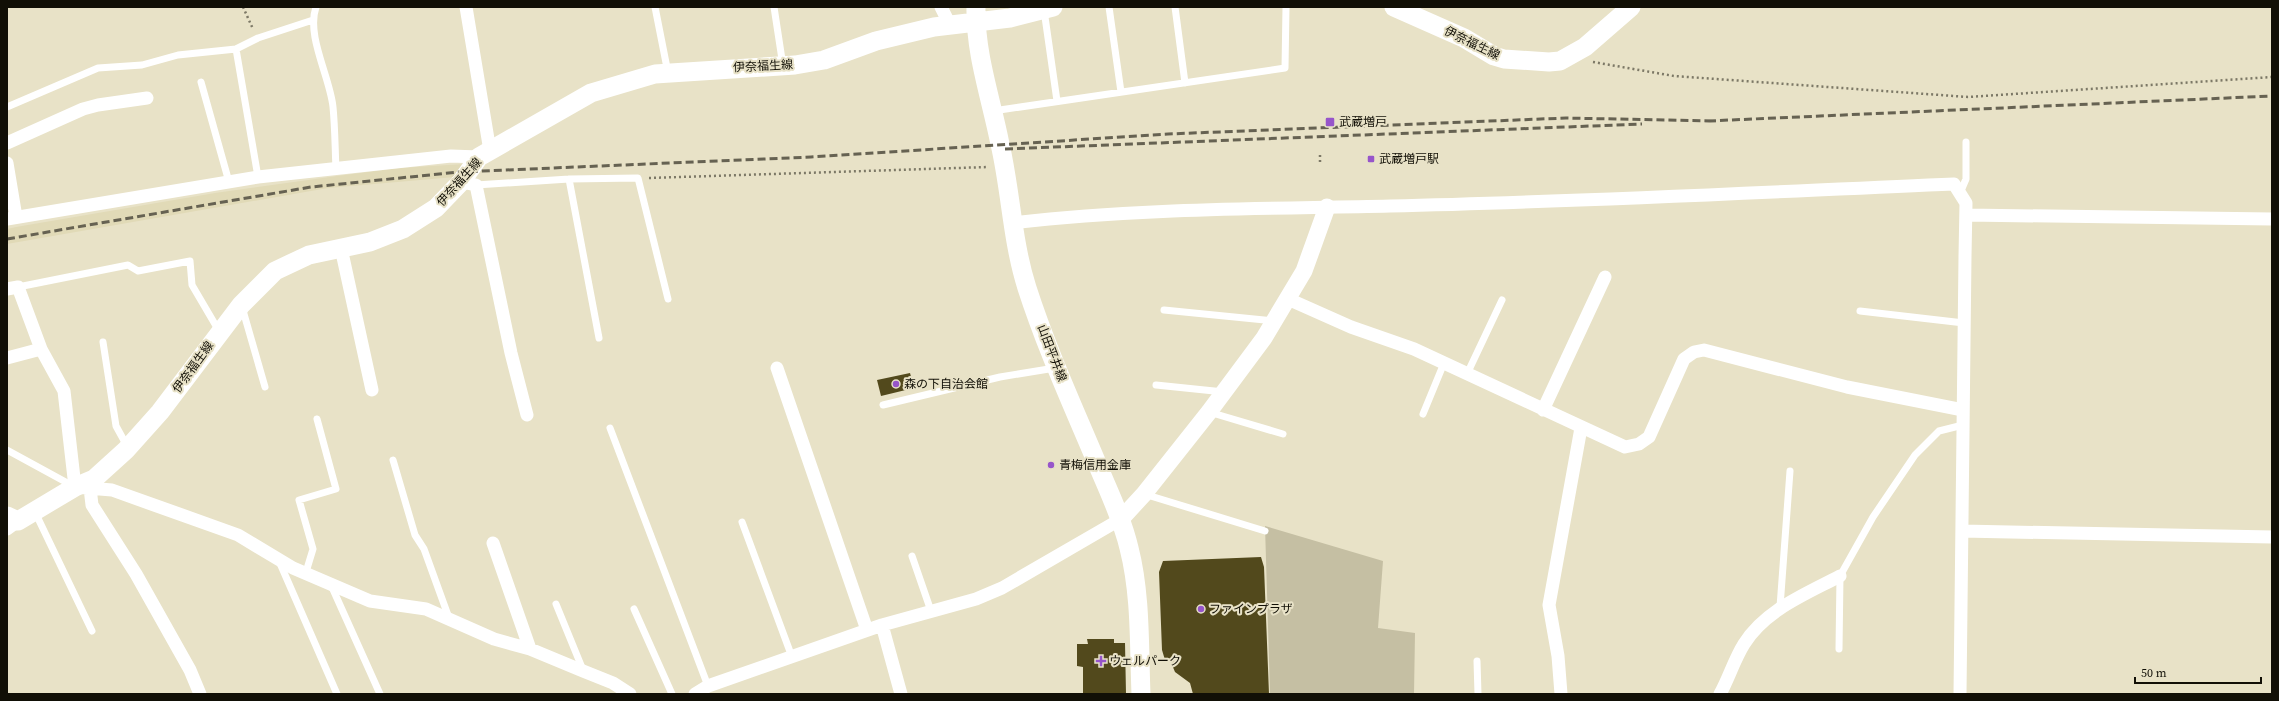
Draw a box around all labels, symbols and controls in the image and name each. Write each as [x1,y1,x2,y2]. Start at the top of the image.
street label: 伊奈福生線 [1442,23,1502,63]
street label: 伊奈福生線 [733,56,793,76]
place label: 武蔵増戸 [1339,114,1387,130]
marker: 武蔵増戸 [1324,116,1336,128]
place label: 武蔵増戸駅 [1379,151,1439,167]
street label: 伊奈福生線 [433,154,485,210]
marker: 武蔵増戸駅 [1366,154,1376,164]
street label: 山田平井線 [1034,322,1070,384]
street label: 伊奈福生線 [169,338,217,396]
place label: 森の下自治会館 [904,376,988,392]
marker: 森の下自治会館 [891,379,901,389]
place label: 青梅信用金庫 [1059,457,1131,473]
marker: 青梅信用金庫 [1046,460,1056,470]
place label: ファインプラザ [1209,601,1293,617]
marker: ファインプラザ [1196,604,1206,614]
place label: ウェルパーク [1109,653,1181,669]
marker: ウェルパーク [1096,656,1106,666]
scale bar [2135,659,2261,685]
text: 50 m [2141,665,2167,681]

